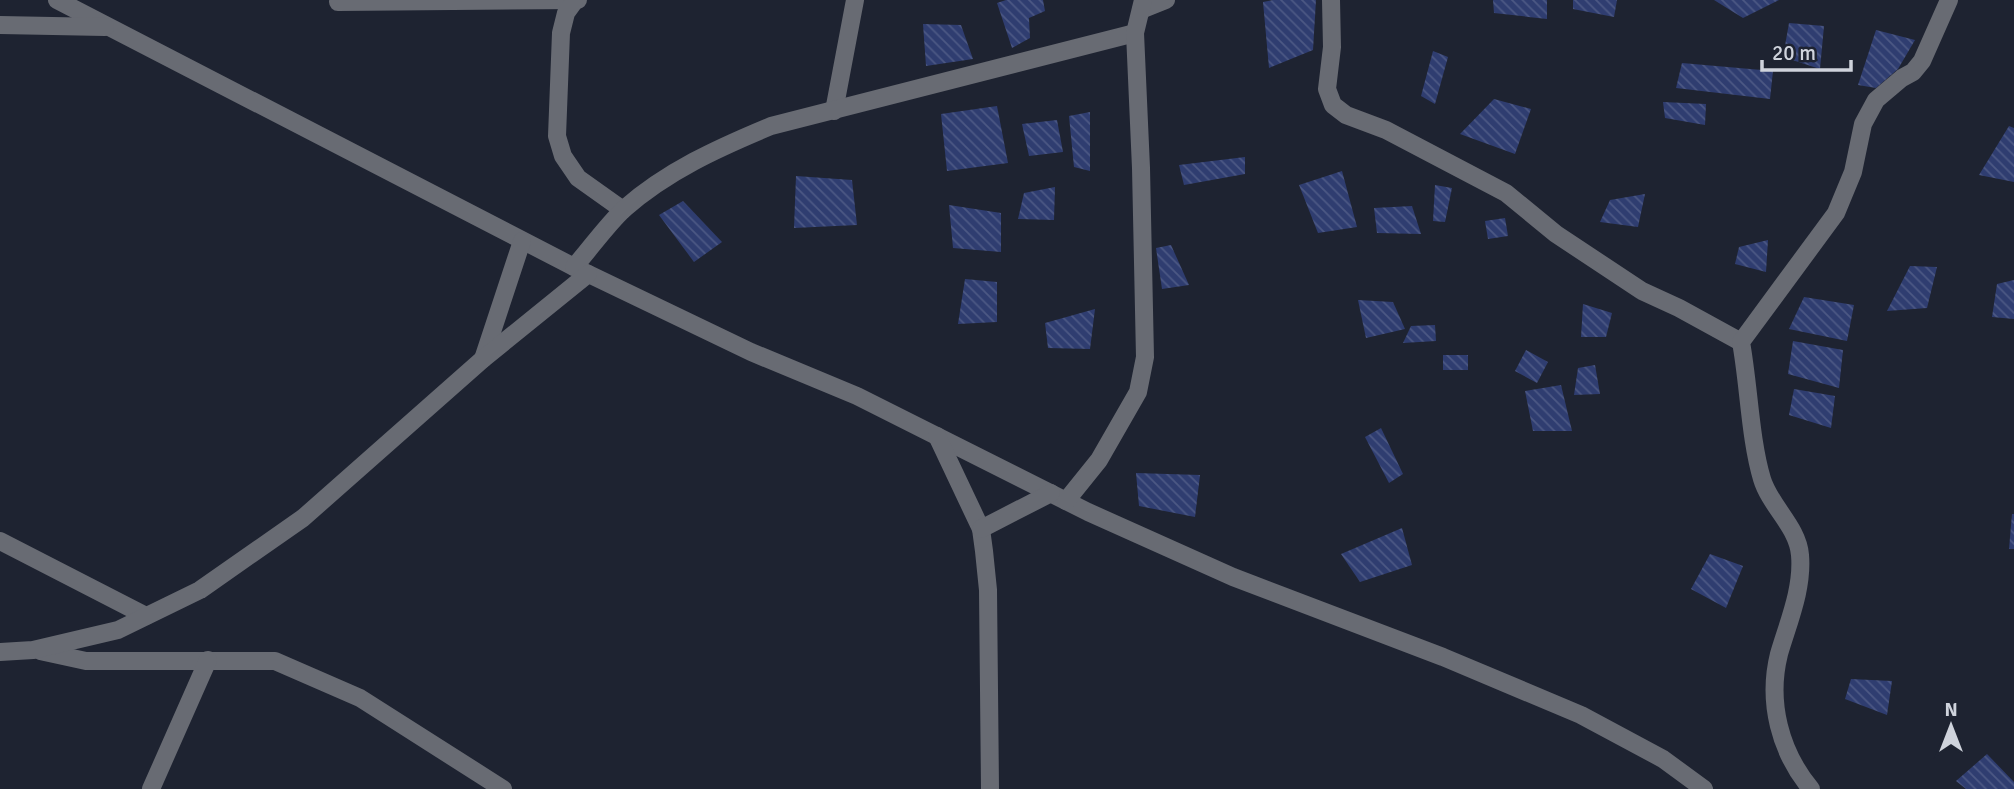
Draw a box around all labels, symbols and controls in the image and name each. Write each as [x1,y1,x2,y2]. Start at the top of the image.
scale bar [1762,28,1851,72]
text: 20 m [1772,40,1816,66]
north arrow [1916,691,1986,761]
text: N [1944,698,1958,722]

